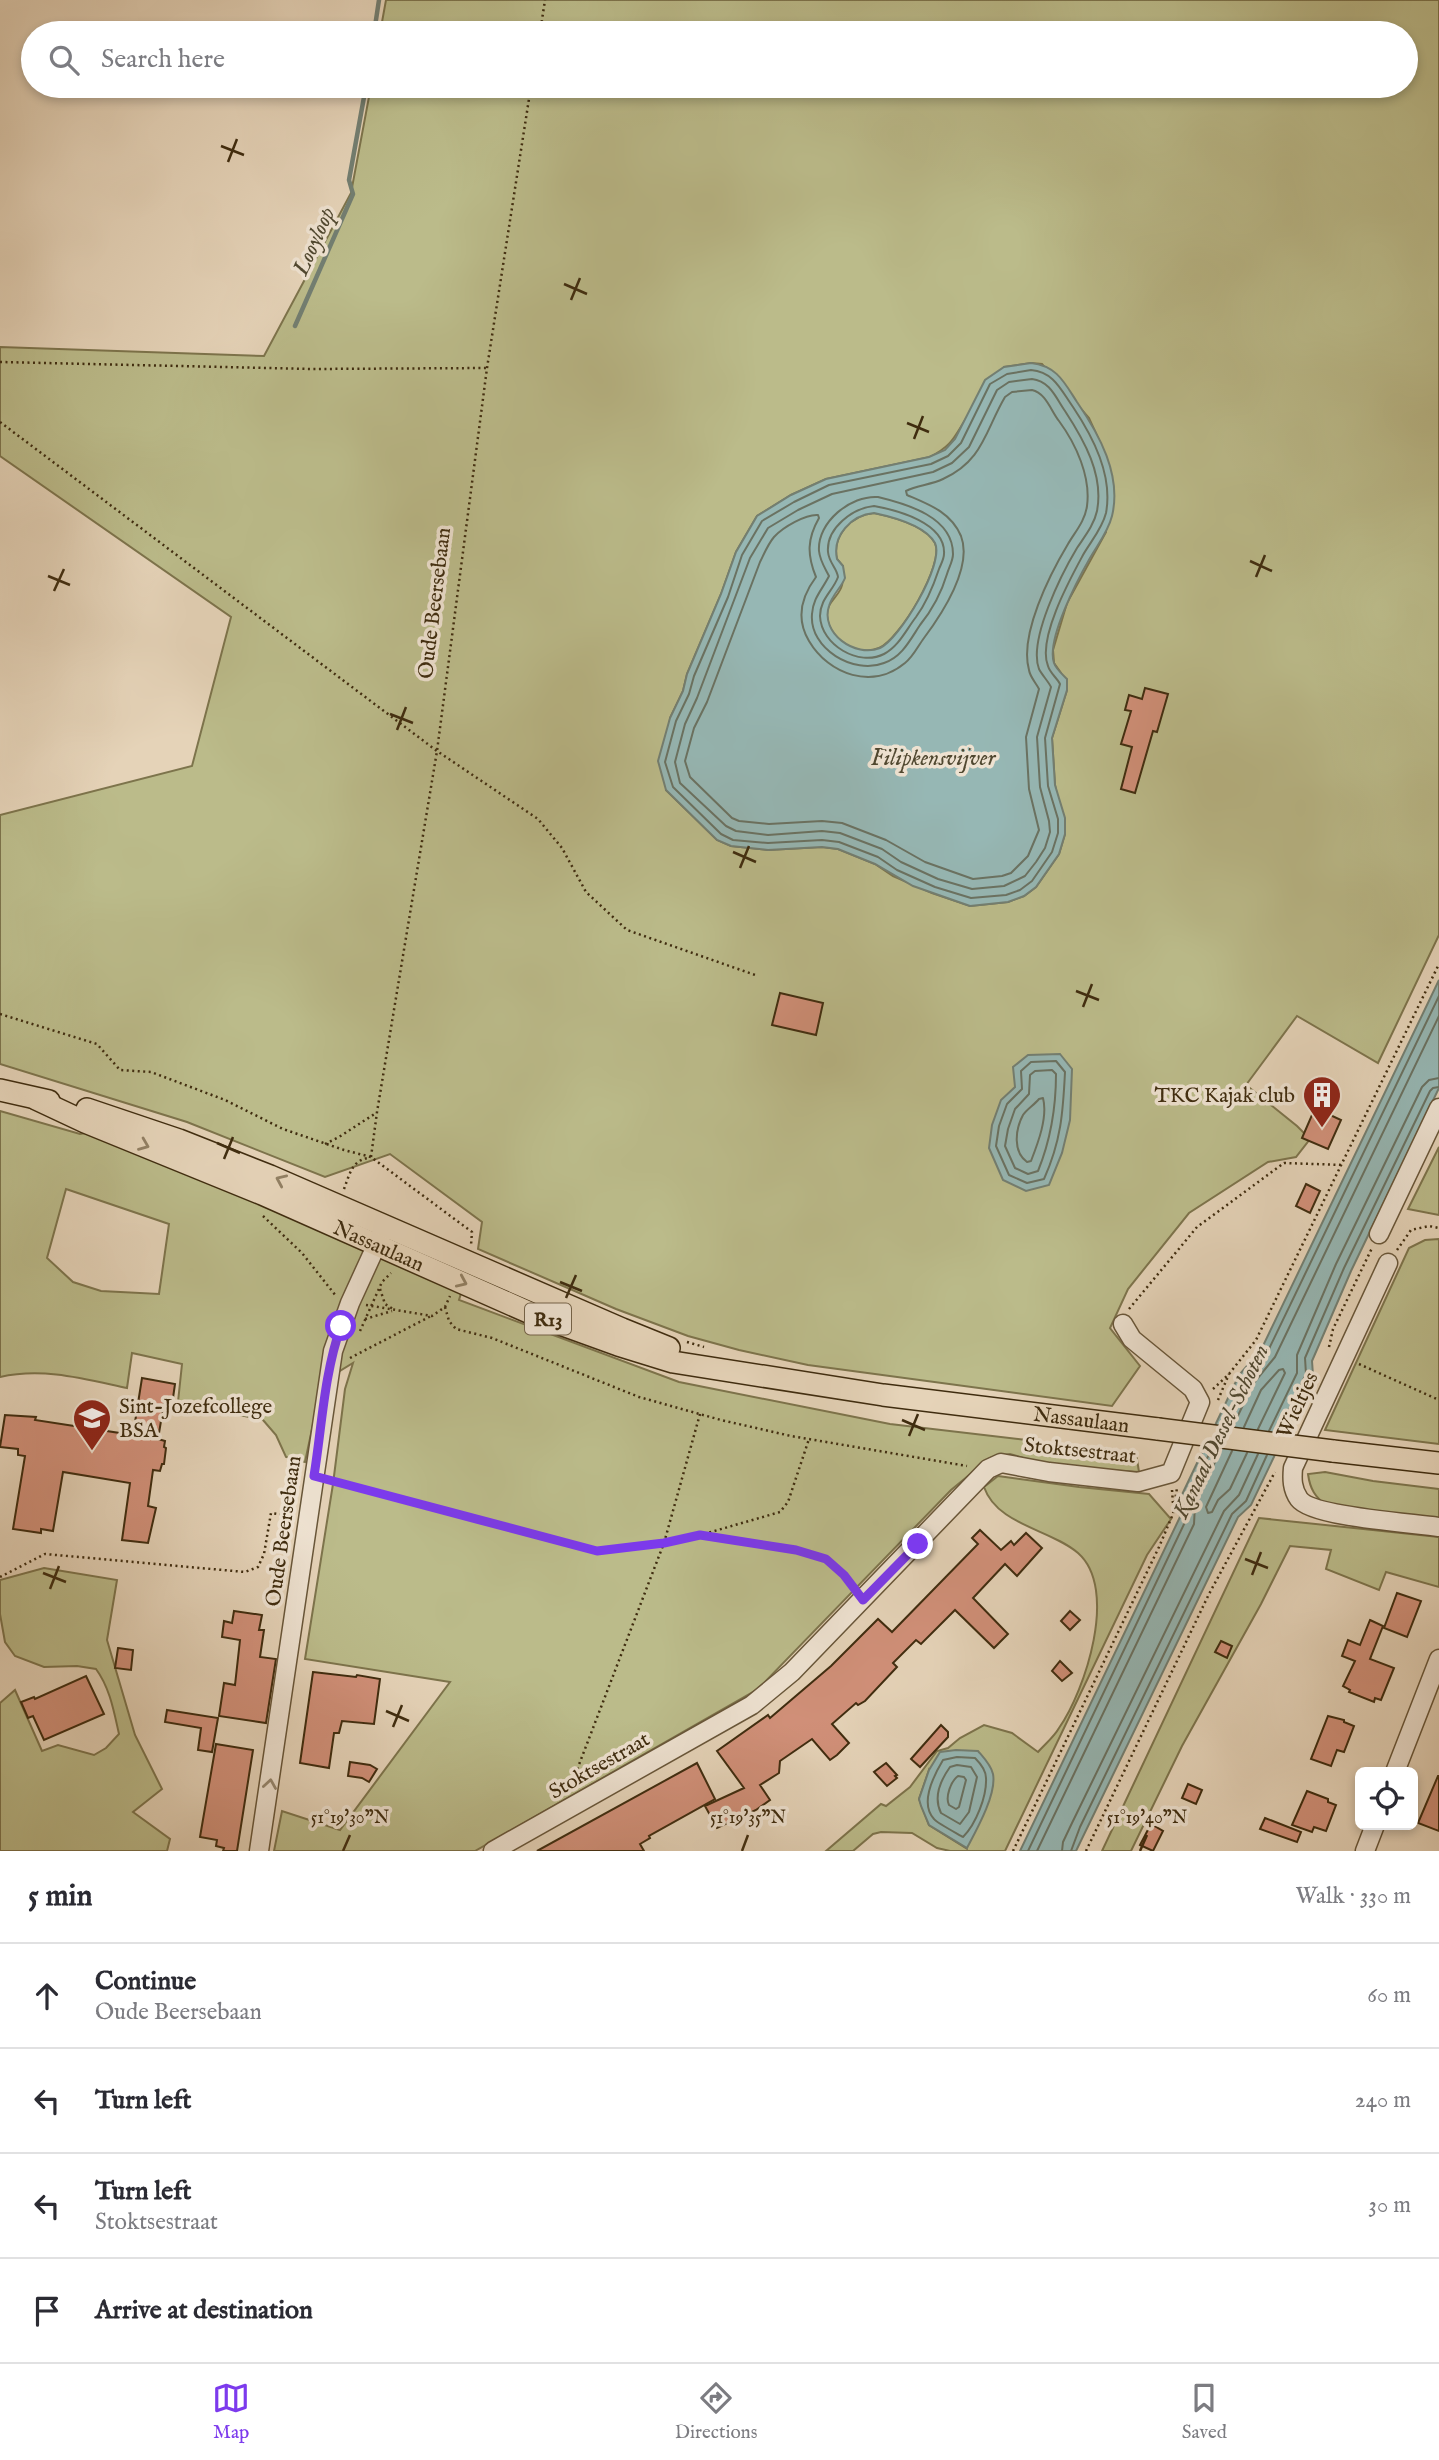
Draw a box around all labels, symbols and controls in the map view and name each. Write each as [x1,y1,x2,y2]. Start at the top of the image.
search box [21,21,1418,98]
icon: search [45,41,83,79]
text: Search here [101,43,225,76]
water label: Looyloop [286,203,342,281]
street label: Oude Beersebaan [413,526,458,680]
water label: Filipkensvijver [871,744,996,773]
building icon: TKC Kajak club [1301,1074,1343,1129]
place label: TKC Kajak club [1154,1083,1295,1110]
one-way arrow [137,1137,149,1151]
one-way arrow [276,1175,288,1189]
street label: Nassaulaan [329,1215,428,1279]
one-way arrow [455,1274,467,1288]
road number: R13 [525,1303,571,1334]
route start [325,1310,356,1341]
water label: Kanaal Dessel-Schoten [1166,1340,1276,1524]
street label: Wieltjes [1271,1368,1325,1443]
place label: Sint-Jozefcollege BSA [119,1394,272,1445]
school or university icon: Sint-Jozefcollege BSA [71,1397,113,1452]
street label: Nassaulaan [1032,1402,1131,1440]
street label: Stoktsestraat [1023,1432,1137,1471]
street label: Oude Beersebaan [261,1454,308,1608]
route end [902,1528,933,1559]
street label: Stoktsestraat [544,1727,655,1806]
map controls [1355,1767,1418,1830]
button: locate [1355,1767,1418,1830]
one-way arrow [262,1778,277,1789]
text: 51°19'30"N [311,1807,390,1830]
text: 51°19'35"N [710,1807,787,1830]
text: 51°19'40"N [1107,1807,1188,1830]
text: 5 min [28,1878,93,1916]
text: Walk · 330 m [1296,1882,1411,1911]
text: Continue [95,1965,196,1998]
icon: ahead [28,1977,66,2015]
text: 60 m [1367,1981,1411,2010]
text: Oude Beersebaan [95,1998,262,2027]
icon: left [28,2082,66,2120]
text: Turn left [95,2084,192,2117]
text: 240 m [1355,2086,1411,2115]
text: Turn left [95,2175,192,2208]
icon: left [28,2187,66,2225]
text: 30 m [1368,2191,1411,2220]
text: Stoktsestraat [95,2208,218,2237]
icon: arrive [28,2292,66,2330]
text: Arrive at destination [95,2294,313,2327]
tab: Map [212,2379,250,2445]
tab: Directions [675,2379,757,2445]
tab: Saved [1182,2379,1227,2445]

